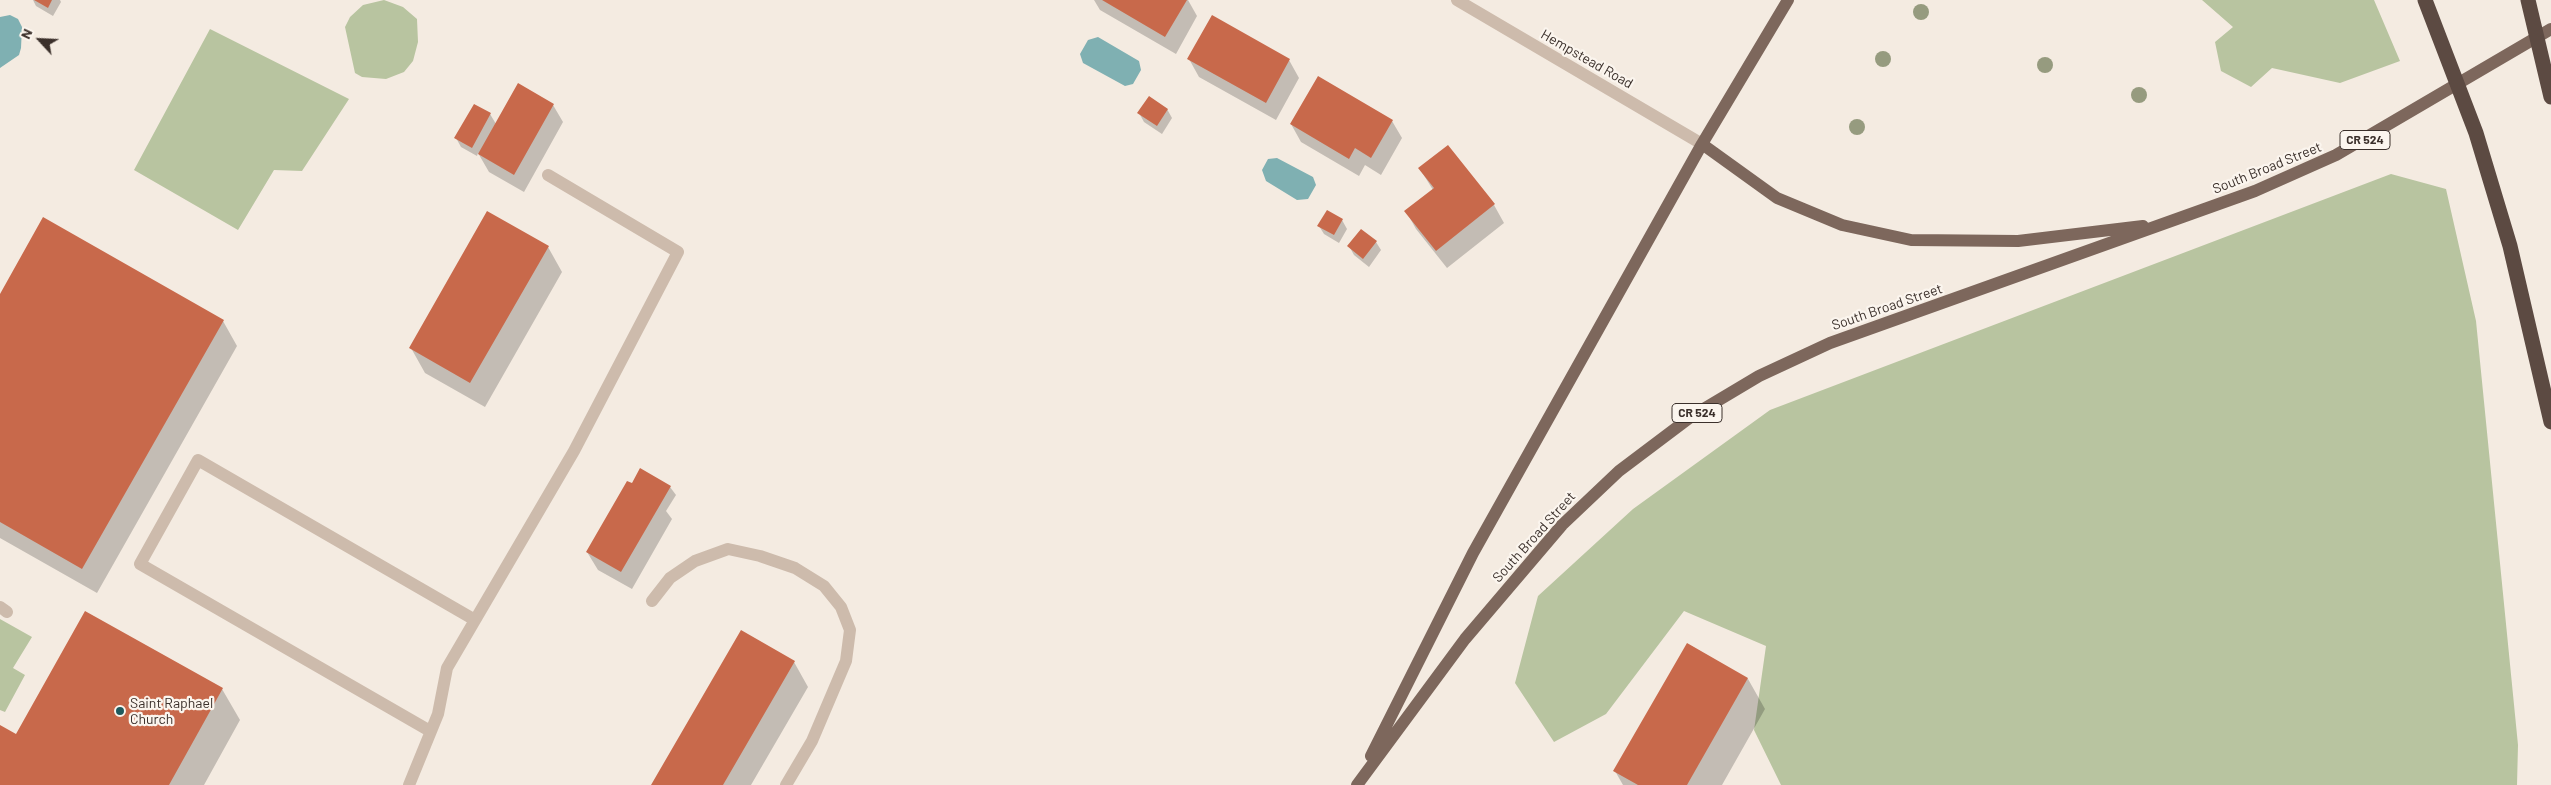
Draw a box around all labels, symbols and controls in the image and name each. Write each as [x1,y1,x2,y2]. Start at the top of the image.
north arrow [15,15,65,65]
text: N [16,26,36,41]
street label: Hempstead Road [1538,26,1636,92]
road number: CR 524 [2340,130,2390,150]
street label: South Broad Street [2210,138,2324,198]
street label: South Broad Street [1829,280,1945,334]
road number: CR 524 [1672,403,1722,422]
street label: South Broad Street [1489,488,1579,586]
place label: Saint Raphael Church [130,695,213,728]
marker: Saint Raphael Church [114,705,126,717]

